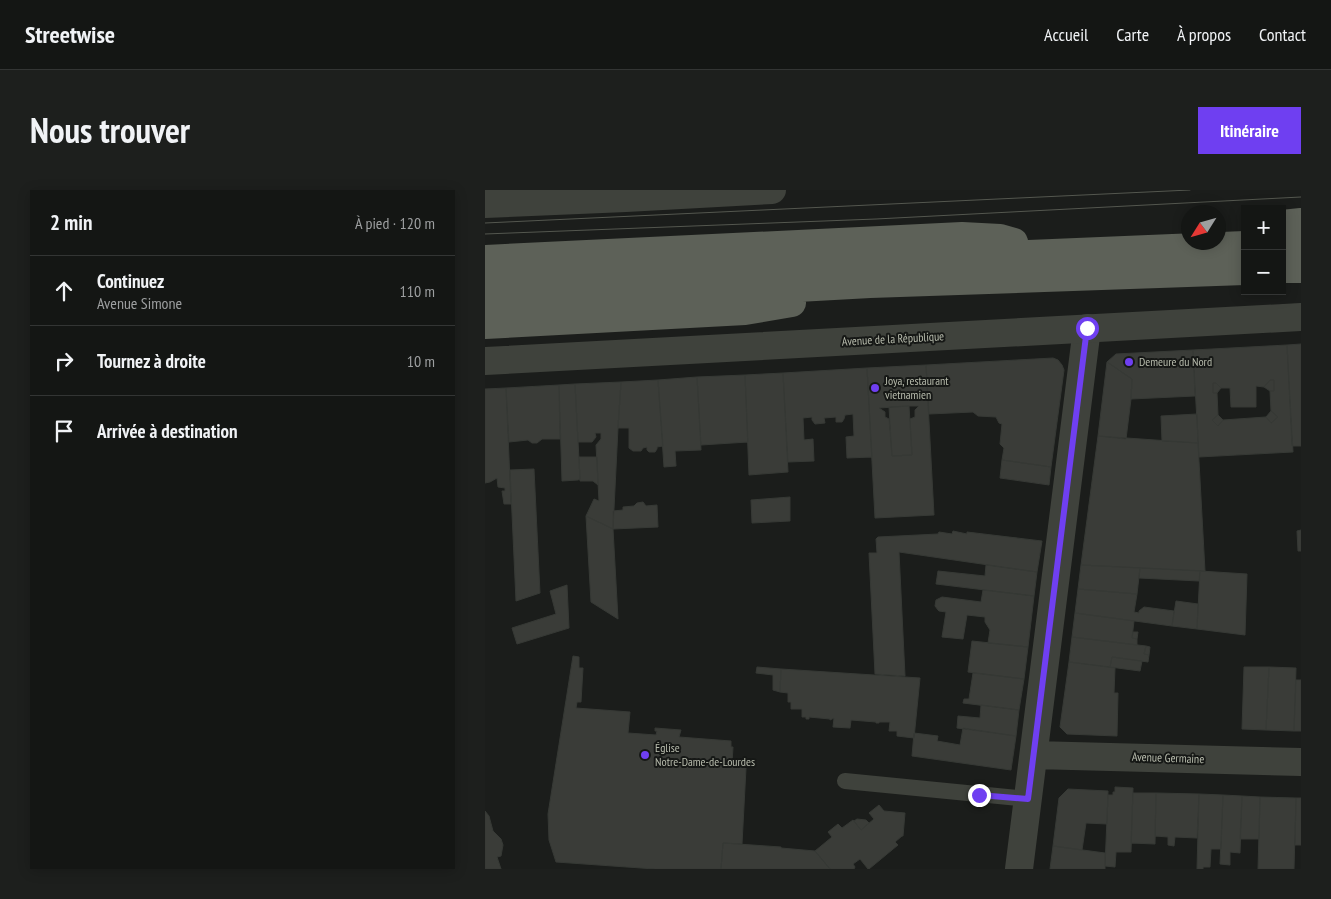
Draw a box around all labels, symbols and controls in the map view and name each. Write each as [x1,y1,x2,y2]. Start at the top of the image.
text: Streetwise [25,19,115,50]
text: Accueil [1044,23,1088,46]
text: Carte [1116,23,1149,46]
text: À propos [1177,23,1231,46]
text: Contact [1259,23,1306,46]
text: Nous trouver [30,107,190,153]
button: Itinéraire [1198,107,1301,154]
north arrow [1181,205,1226,250]
map controls [1241,205,1286,295]
button: + [1241,205,1286,250]
text: 2 min [50,209,92,236]
text: À pied · 120 m [355,213,435,233]
button: − [1241,250,1286,295]
text: Continuez [97,269,164,293]
icon: ahead [50,277,78,305]
text: 110 m [400,281,435,301]
text: Avenue Simone [97,293,182,313]
route start [1076,317,1099,340]
street label: Avenue de la République [841,328,945,349]
icon: right [50,347,78,375]
text: Tournez à droite [97,349,206,373]
text: 10 m [407,351,435,371]
place label: Demeure du Nord [1139,354,1212,369]
marker: Demeure du Nord [1123,356,1135,368]
place label: Joya, restaurant vietnamien [884,373,949,402]
marker: Joya, restaurant vietnamien [869,382,881,394]
icon: arrive [50,417,78,445]
text: Arrivée à destination [97,419,238,443]
place label: Église Notre-Dame-de-Lourdes [655,740,755,769]
marker: Église Notre-Dame-de-Lourdes [639,749,651,761]
street label: Avenue Germaine [1132,749,1205,766]
route end [968,784,991,807]

